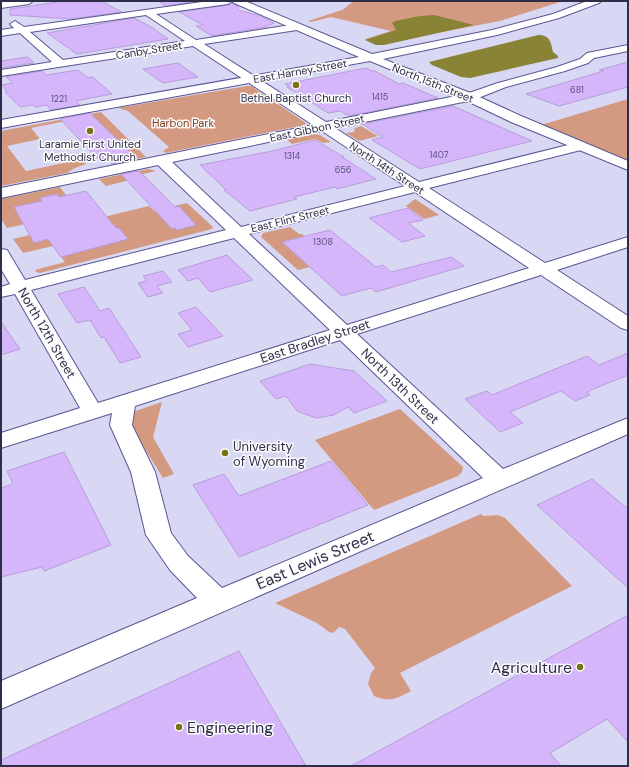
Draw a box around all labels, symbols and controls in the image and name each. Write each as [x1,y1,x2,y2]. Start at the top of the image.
street label: Canby Street [115,38,183,62]
street label: East Harney Street [252,56,348,86]
street label: North 15th Street [390,60,476,106]
marker: Bethel Baptist Church [291,80,301,90]
house number: 681 [570,84,584,96]
place label: Bethel Baptist Church [241,91,351,105]
house number: 1415 [372,91,388,103]
house number: 1221 [51,93,67,105]
street label: East Gibbon Street [268,111,366,145]
park label: Harbon Park [152,116,214,130]
marker: Laramie First United Methodist Church [85,126,95,136]
place label: Laramie First United Methodist Church [39,137,141,164]
street label: North 14th Street [347,139,427,197]
house number: 1407 [429,149,449,161]
house number: 1314 [284,150,301,162]
house number: 656 [335,164,352,176]
street label: East Flint Street [249,202,331,236]
house number: 1308 [313,236,333,248]
street label: North 12th Street [14,285,80,381]
street label: East Bradley Street [258,315,372,367]
street label: North 13th Street [357,344,443,428]
place label: University of Wyoming [233,438,305,470]
marker: University of Wyoming [220,448,230,458]
street label: East Lewis Street [253,526,377,594]
place label: Agriculture [491,657,572,678]
marker: Agriculture [575,662,585,672]
place label: Engineering [187,717,273,738]
marker: Engineering [174,722,184,732]

